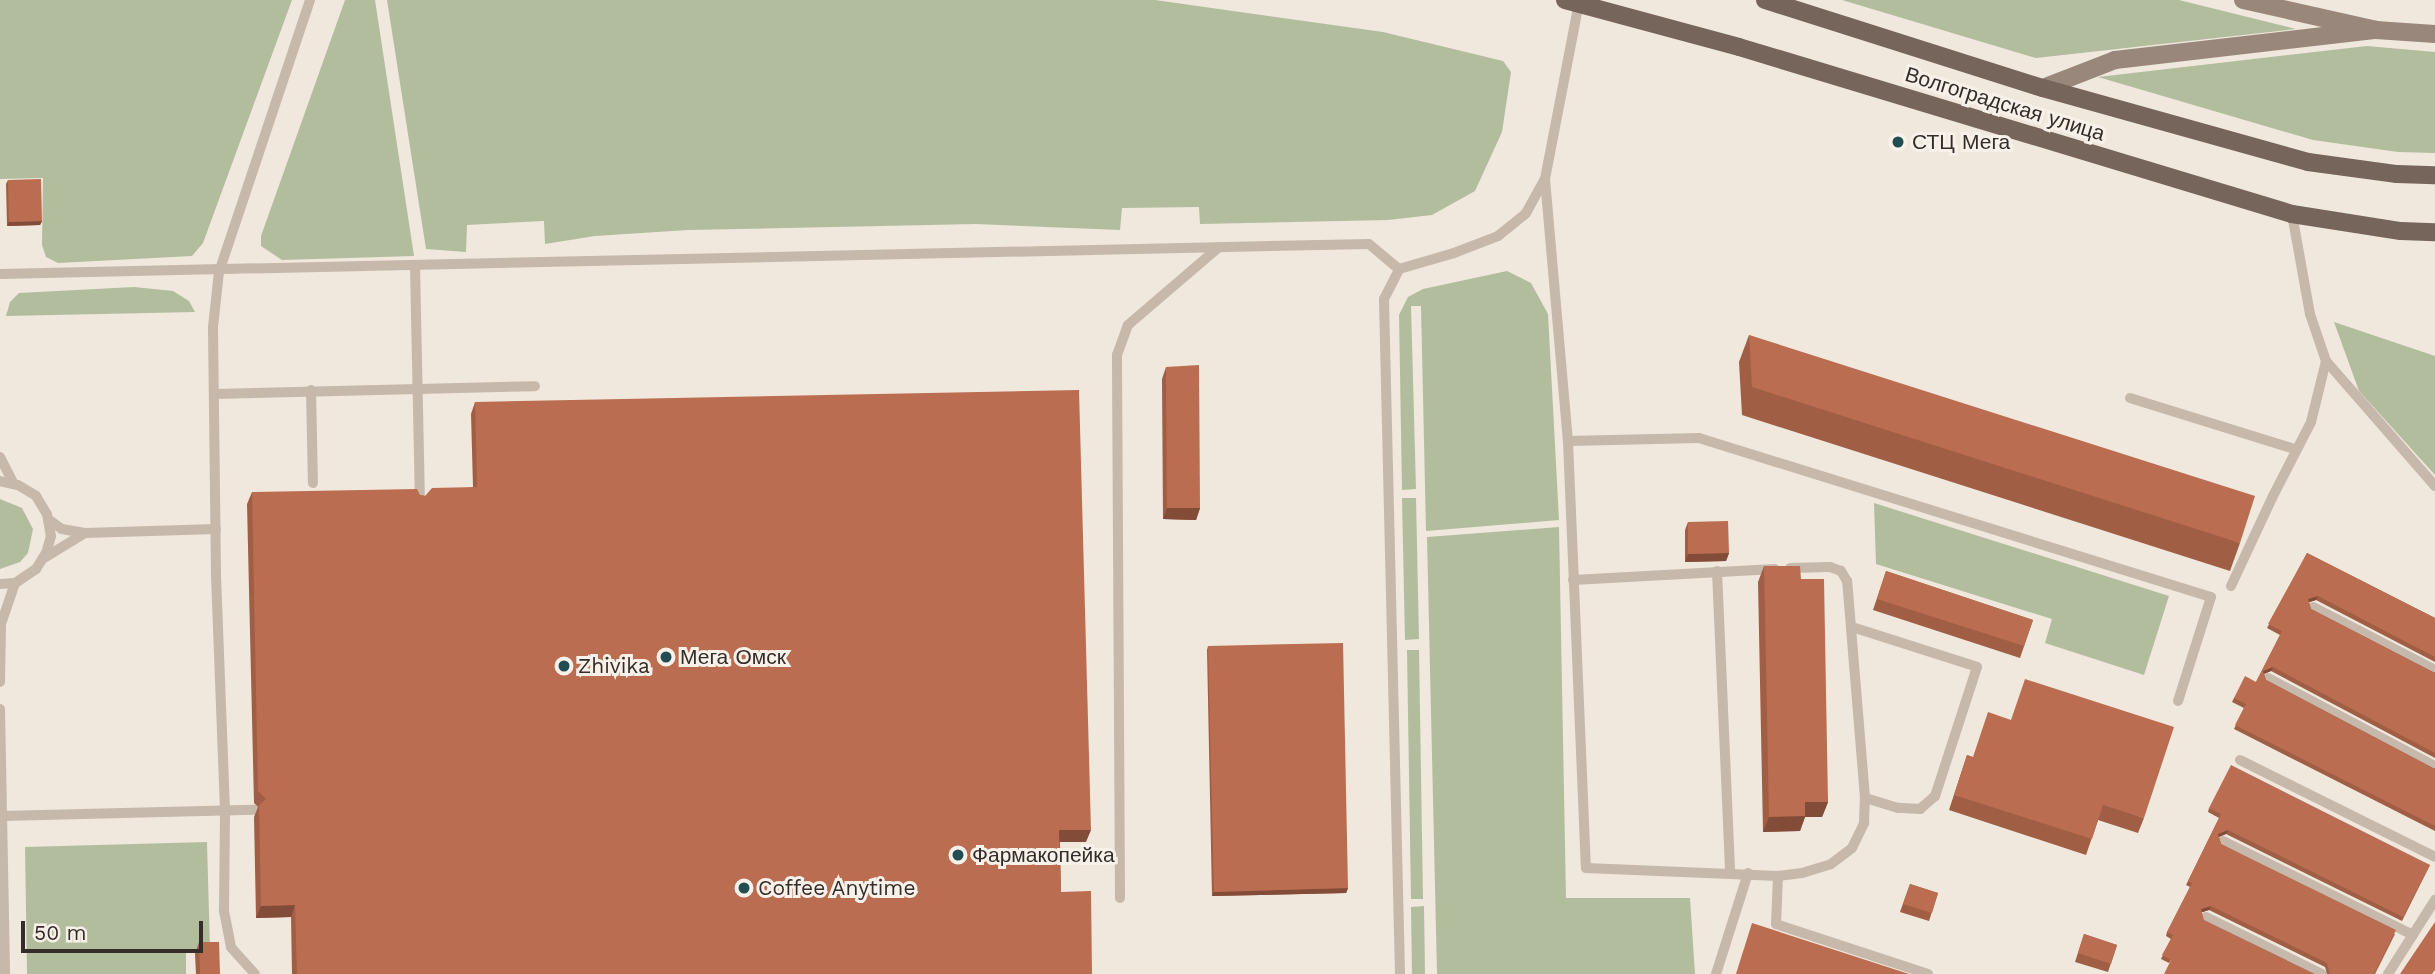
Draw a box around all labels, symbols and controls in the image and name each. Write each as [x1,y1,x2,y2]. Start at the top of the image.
street label: Волгоградская улица [1902,62,2108,146]
place label: СТЦ Мега [1912,129,2010,155]
marker: СТЦ Мега [1890,134,1906,150]
place label: Мега Омск [680,644,786,670]
marker: Мега Омск [658,649,674,665]
place label: Zhivika [578,653,650,679]
marker: Zhivika [556,658,572,674]
place label: Фармакопейка [972,842,1115,868]
marker: Фармакопейка [950,847,966,863]
place label: Coffee Anytime [758,875,916,901]
marker: Coffee Anytime [736,880,752,896]
scale bar [24,908,206,952]
text: 50 m [34,920,86,945]

